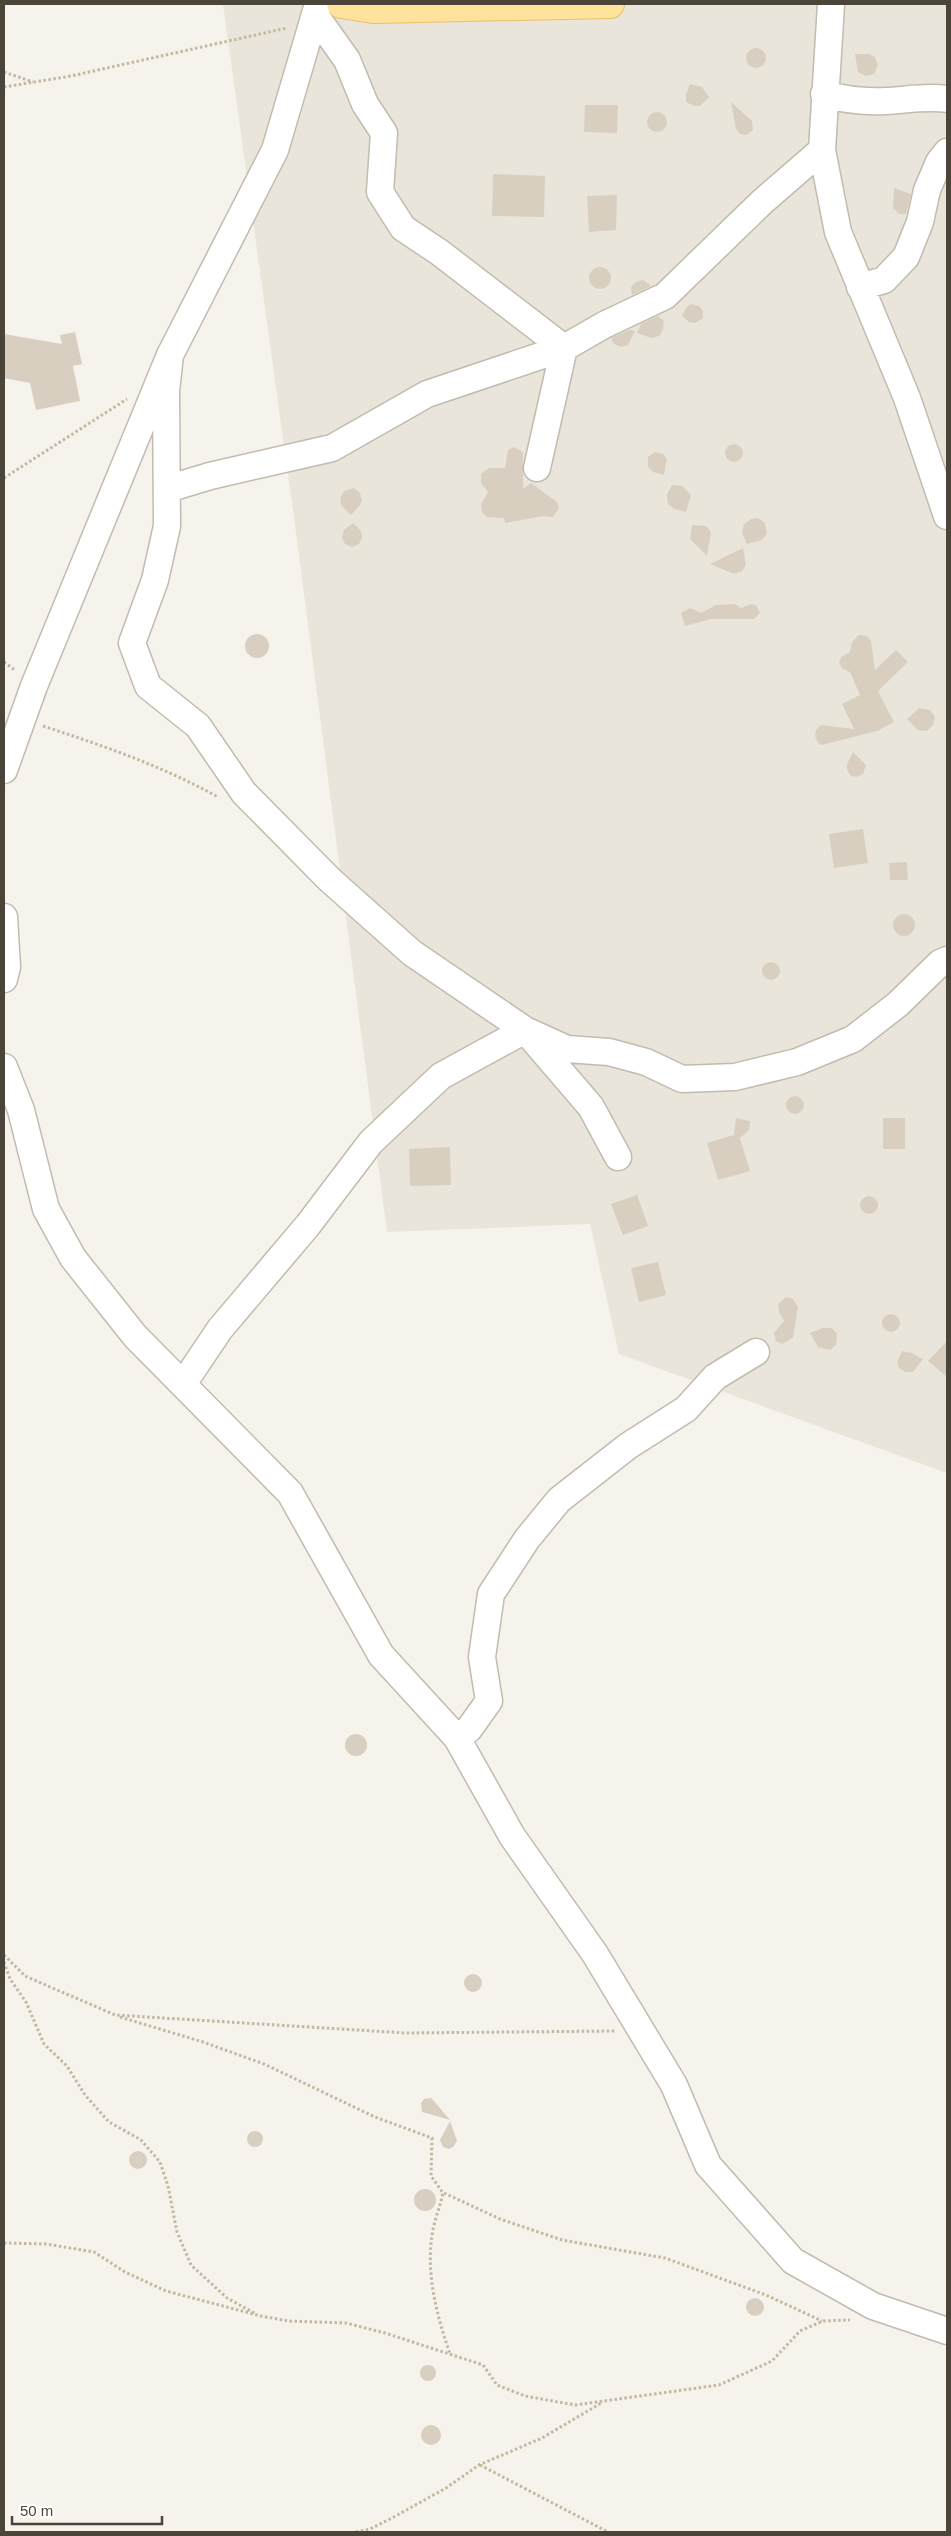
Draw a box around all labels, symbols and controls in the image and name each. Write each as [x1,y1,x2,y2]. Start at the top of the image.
scale bar [12,2494,162,2526]
text: 50 m [20,2502,53,2519]

